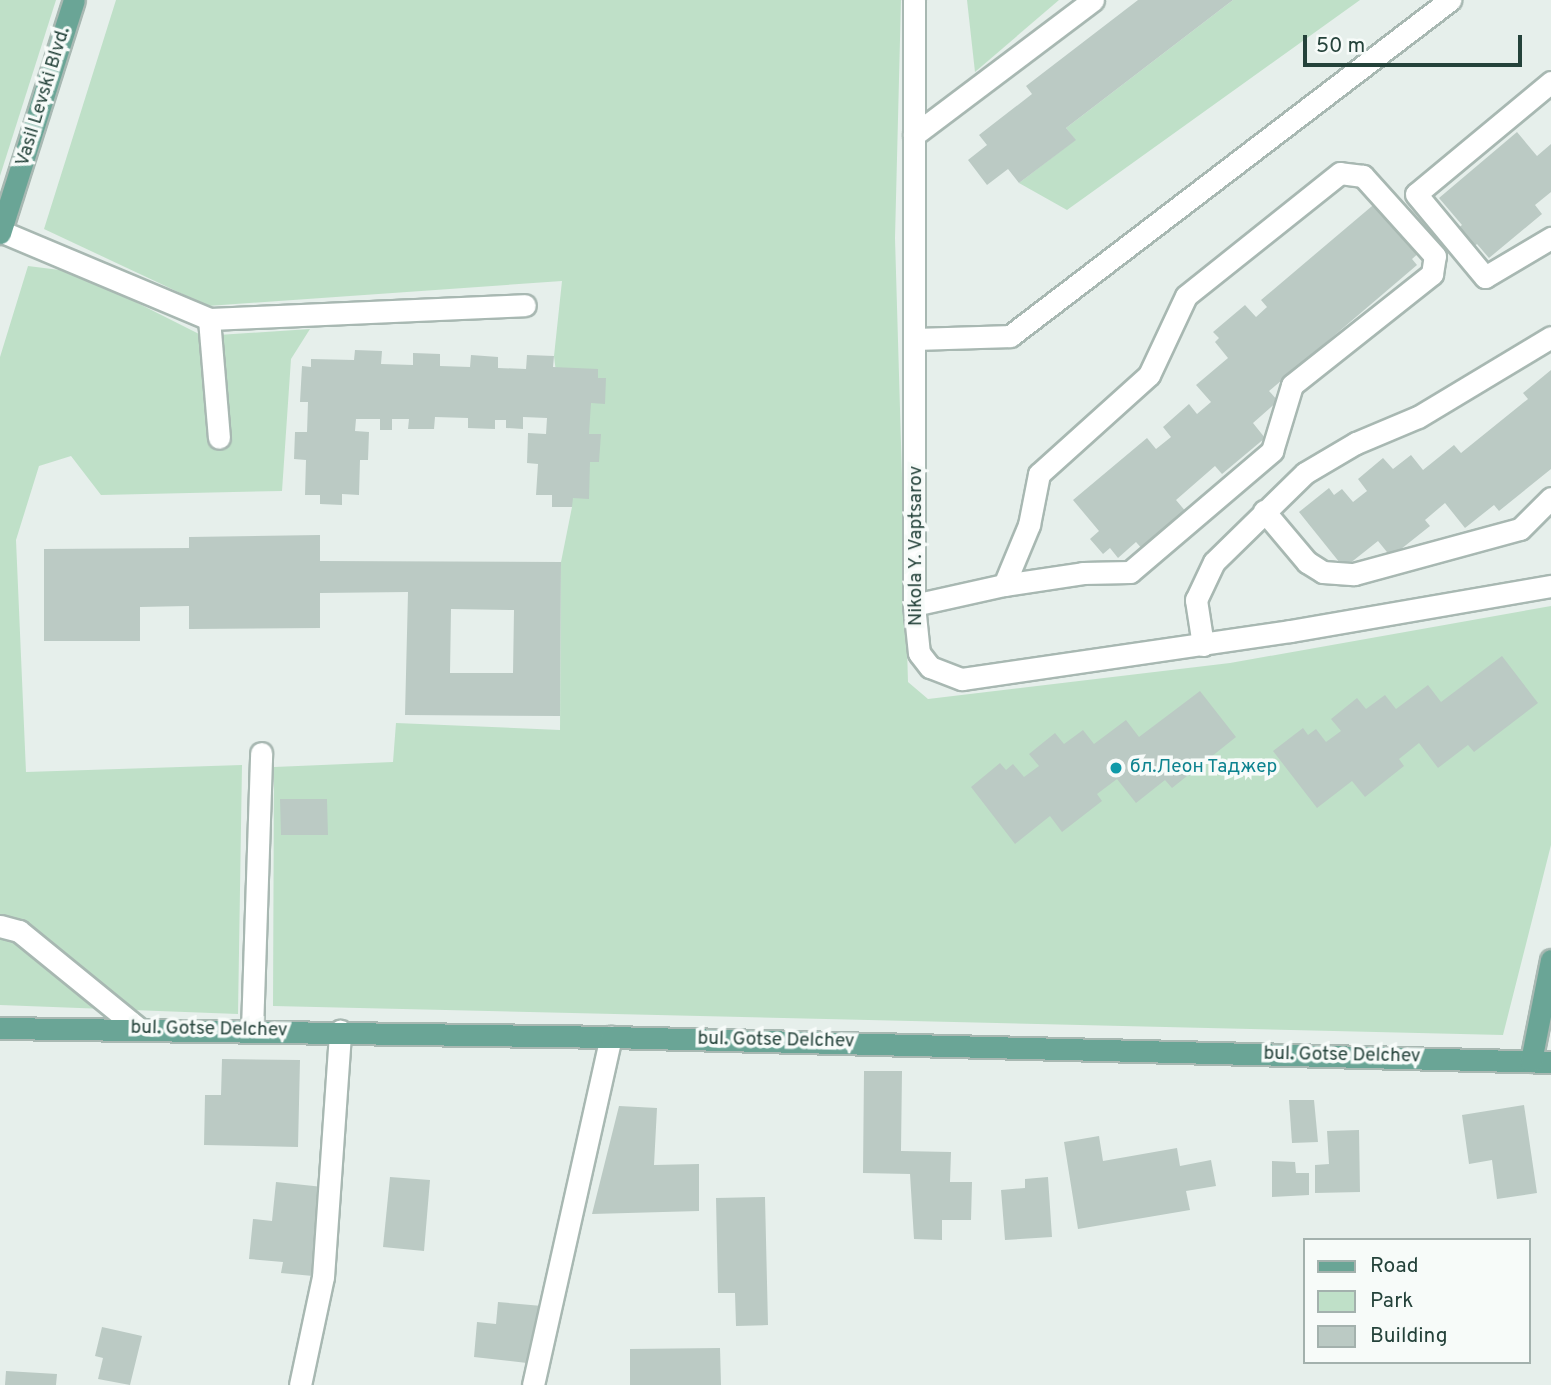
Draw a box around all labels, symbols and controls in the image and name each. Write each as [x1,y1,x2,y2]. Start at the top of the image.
scale bar [1306,21,1525,65]
street label: Vasil Levski Blvd. [12,25,76,169]
text: 50 m [1316,33,1365,60]
street label: Nikola Y. Vaptsarov [906,465,928,627]
place label: бл.Леон Таджер [1130,757,1278,779]
marker: бл.Леон Таджер [1108,760,1124,776]
street label: bul. Gotse Delchev [130,1017,288,1043]
street label: bul. Gotse Delchev [697,1028,855,1054]
street label: bul. Gotse Delchev [1263,1043,1421,1069]
legend [1302,1238,1530,1364]
text: Road [1370,1253,1419,1280]
text: Park [1370,1288,1413,1315]
text: Building [1370,1323,1448,1350]

